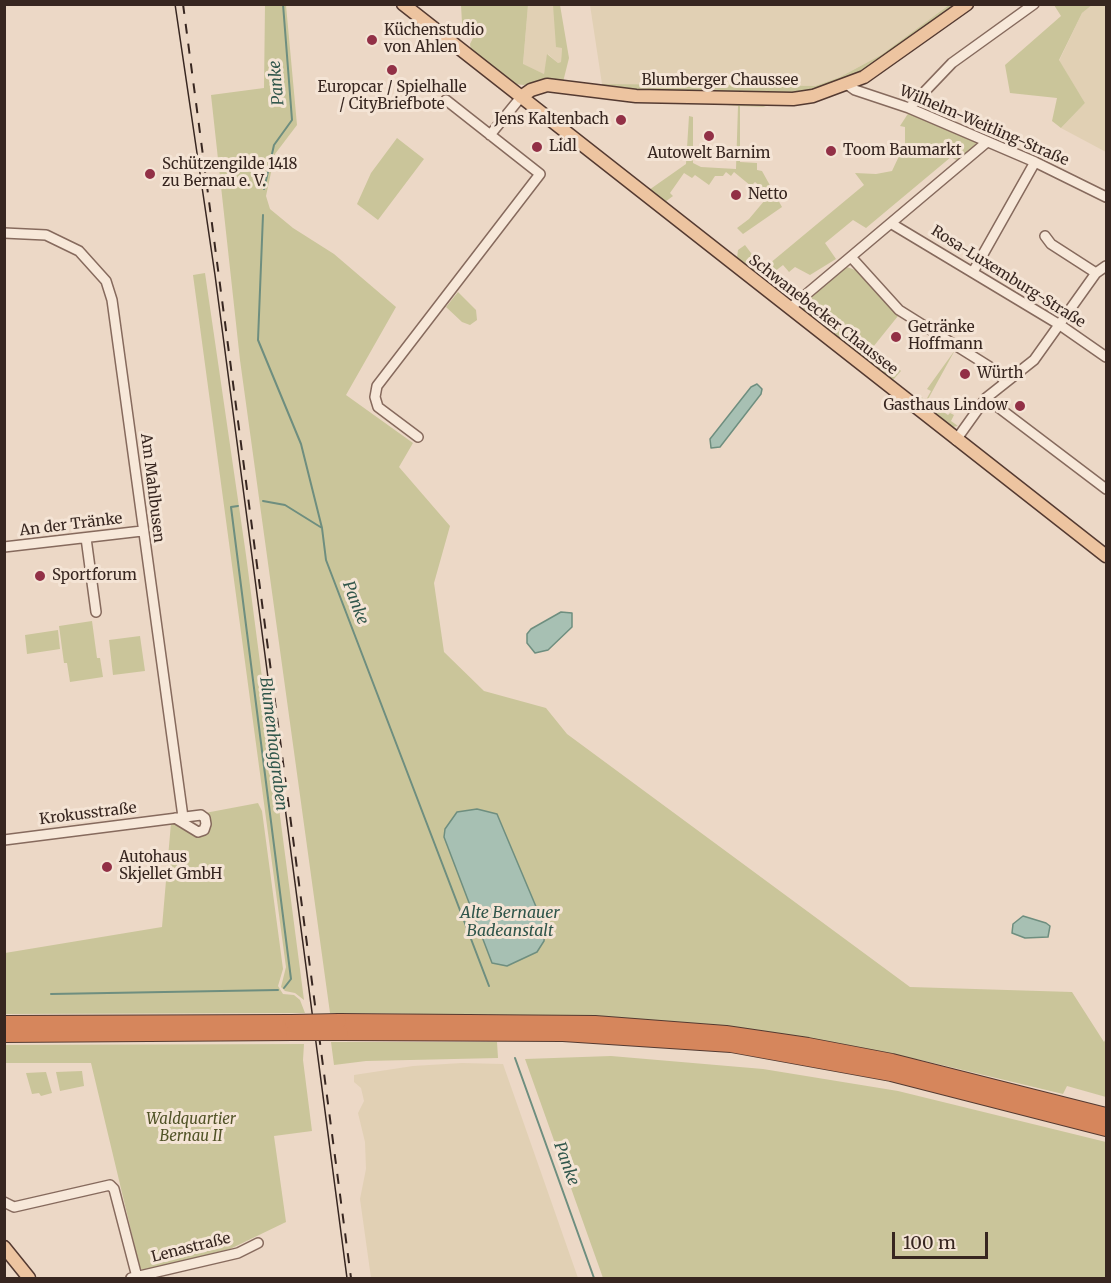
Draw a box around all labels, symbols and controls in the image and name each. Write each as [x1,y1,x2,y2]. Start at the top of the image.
place label: Küchenstudio von Ahlen [384,22,484,57]
marker: Küchenstudio von Ahlen [365,33,379,47]
water label: Panke [265,60,289,106]
marker: Europcar / Spielhalle / CityBriefbote [385,63,399,77]
street label: Blumberger Chaussee [642,72,798,90]
place label: Europcar / Spielhalle / CityBriefbote [317,79,467,114]
street label: Wilhelm-Weitling-Straße [897,82,1071,170]
place label: Jens Kaltenbach [494,111,609,129]
marker: Jens Kaltenbach [614,113,628,127]
marker: Autowelt Barnim [702,129,716,143]
place label: Lidl [549,138,577,156]
marker: Lidl [530,140,544,154]
place label: Toom Baumarkt [843,142,962,160]
marker: Toom Baumarkt [824,144,838,158]
place label: Autowelt Barnim [648,145,770,163]
place label: Schützengilde 1418 zu Bernau e. V. [162,156,297,191]
marker: Schützengilde 1418 zu Bernau e. V. [143,167,157,181]
place label: Netto [748,186,788,204]
marker: Netto [729,188,743,202]
street label: Rosa-Luxemburg-Straße [928,222,1088,332]
street label: Schwanebecker Chaussee [745,251,901,379]
place label: Getränke Hoffmann [908,319,983,354]
marker: Getränke Hoffmann [889,330,903,344]
place label: Würth [977,365,1023,383]
marker: Würth [958,367,972,381]
place label: Gasthaus Lindow [883,397,1008,415]
marker: Gasthaus Lindow [1013,399,1027,413]
street label: Am Mahlbusen [136,432,168,544]
street label: An der Tränke [19,510,123,540]
place label: Sportforum [52,567,137,585]
marker: Sportforum [33,569,47,583]
water label: Panke [338,579,372,627]
water label: Blumenhaggraben [255,676,291,812]
street label: Krokusstraße [38,799,138,829]
place label: Autohaus Skjellet GmbH [119,849,222,884]
marker: Autohaus Skjellet GmbH [100,860,114,874]
water label: Alte Bernauer Badeanstalt [460,903,560,941]
park label: Waldquartier Bernau II [146,1111,236,1146]
water label: Panke [549,1140,583,1188]
scale bar [895,1220,991,1258]
street label: Lenastraße [149,1229,233,1267]
text: 100 m [903,1231,956,1254]

